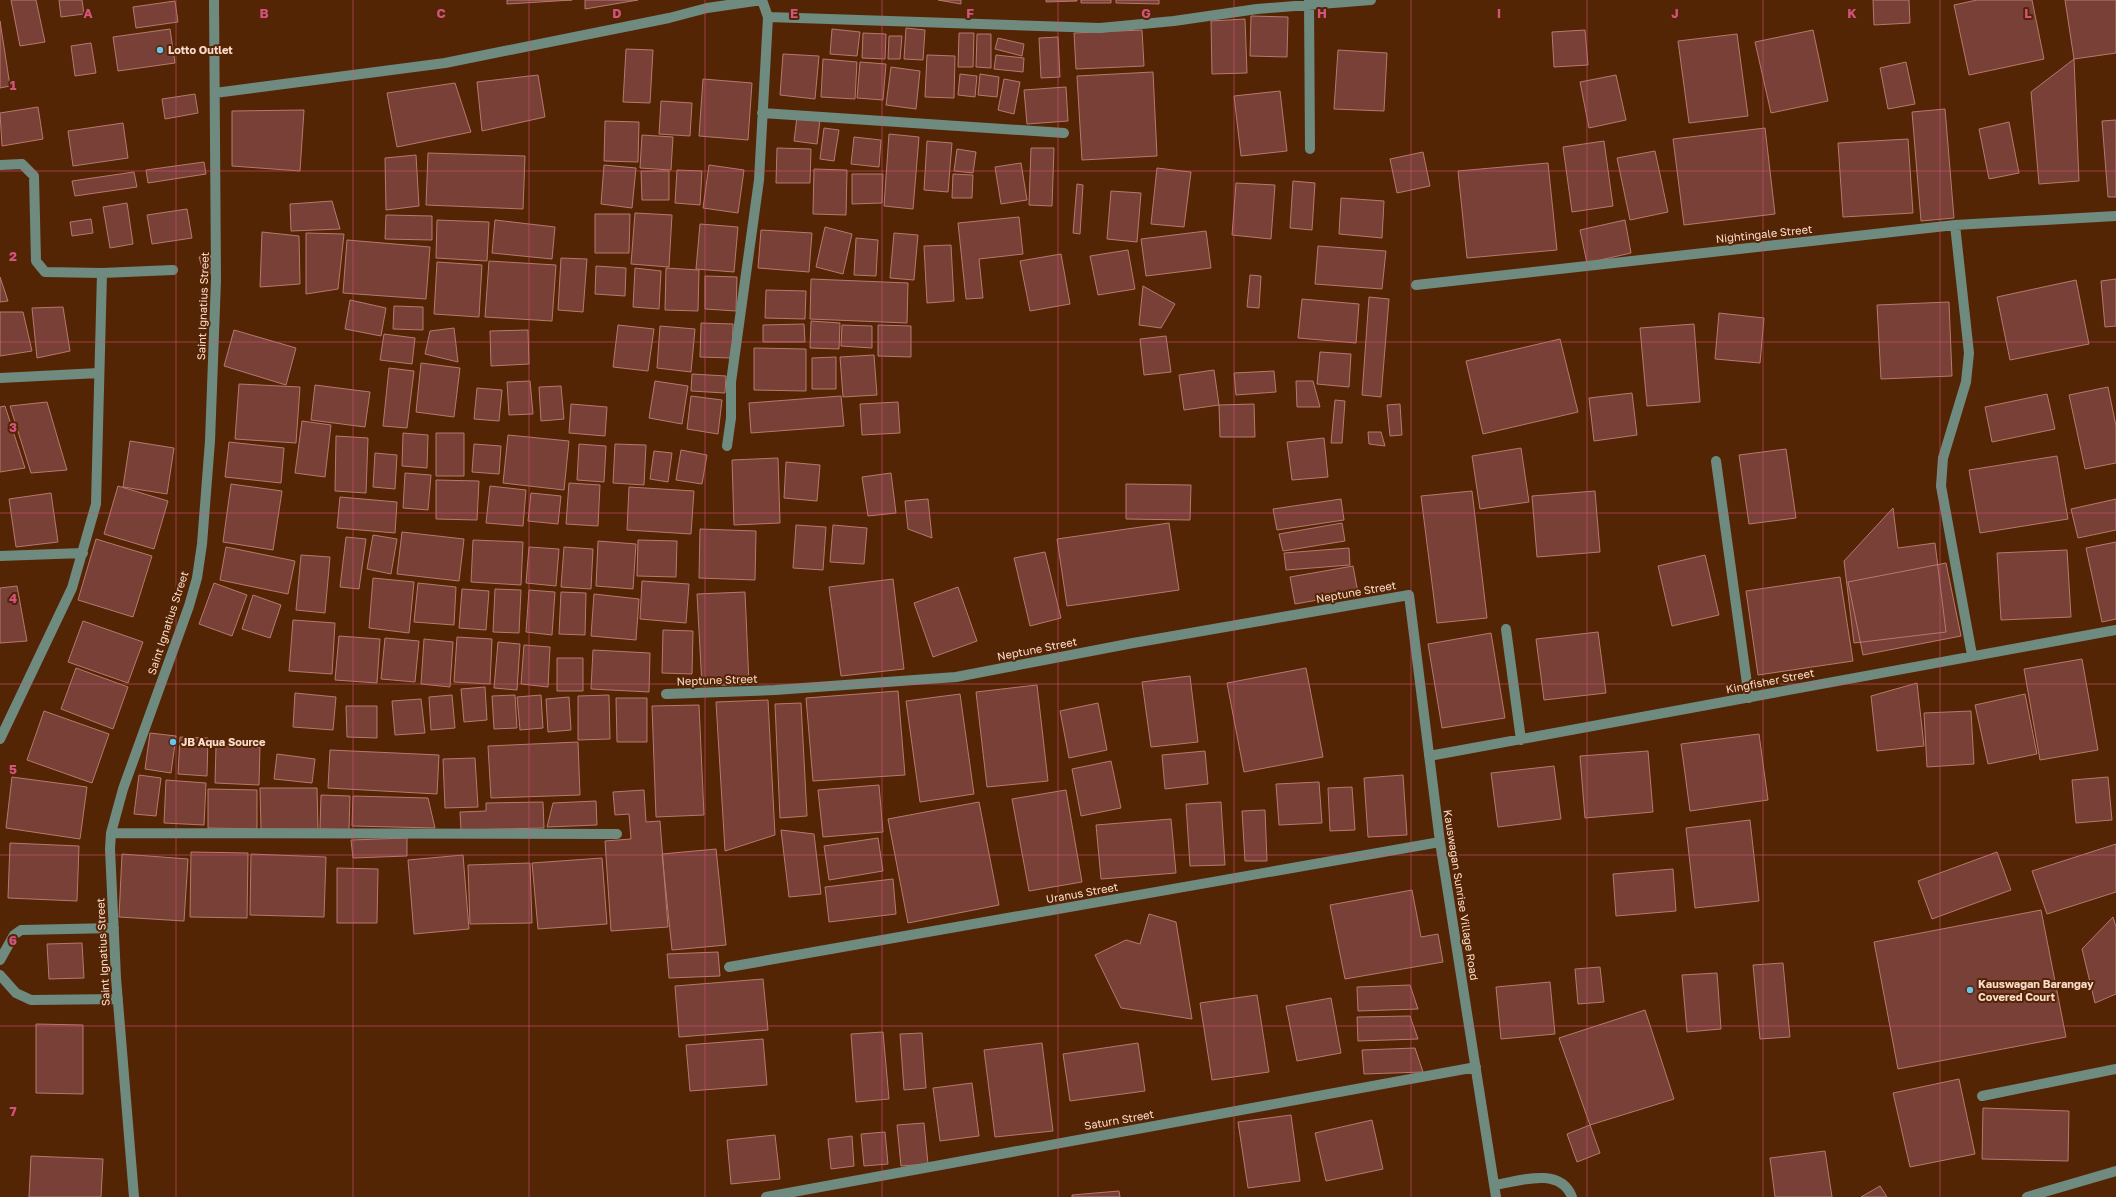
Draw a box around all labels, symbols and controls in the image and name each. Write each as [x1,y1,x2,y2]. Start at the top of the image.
text: A [83,5,93,21]
text: B [259,5,269,21]
text: C [436,5,446,21]
text: D [612,5,622,21]
text: E [790,5,798,21]
text: F [966,5,974,21]
text: G [1141,5,1151,21]
text: H [1317,5,1327,21]
text: I [1497,5,1501,21]
text: J [1671,5,1679,21]
text: K [1847,5,1857,21]
text: L [2024,5,2032,21]
place label: Lotto Outlet [168,43,233,56]
marker: Lotto Outlet [155,45,165,55]
text: 1 [10,77,17,93]
street label: Nightingale Street [1715,222,1813,245]
text: 2 [9,248,17,264]
street label: Saint Ignatius Street [194,252,211,360]
text: 3 [9,419,17,435]
street label: Saint Ignatius Street [145,569,190,676]
street label: Neptune Street [1315,578,1397,605]
text: 4 [9,590,17,606]
street label: Neptune Street [996,634,1078,663]
street label: Kingfisher Street [1725,666,1815,695]
street label: Neptune Street [676,672,758,687]
place label: JB Aqua Source [181,735,266,748]
marker: JB Aqua Source [168,737,178,747]
text: 5 [9,761,17,777]
street label: Kauswagan Sunrise Village Road [1442,809,1481,981]
street label: Uranus Street [1045,880,1119,905]
street label: Saint Ignatius Street [93,898,112,1006]
text: 6 [9,932,17,948]
place label: Kauswagan Barangay Covered Court [1978,977,2094,1003]
marker: Kauswagan Barangay Covered Court [1965,985,1975,995]
text: 7 [9,1103,17,1119]
street label: Saturn Street [1083,1107,1155,1132]

